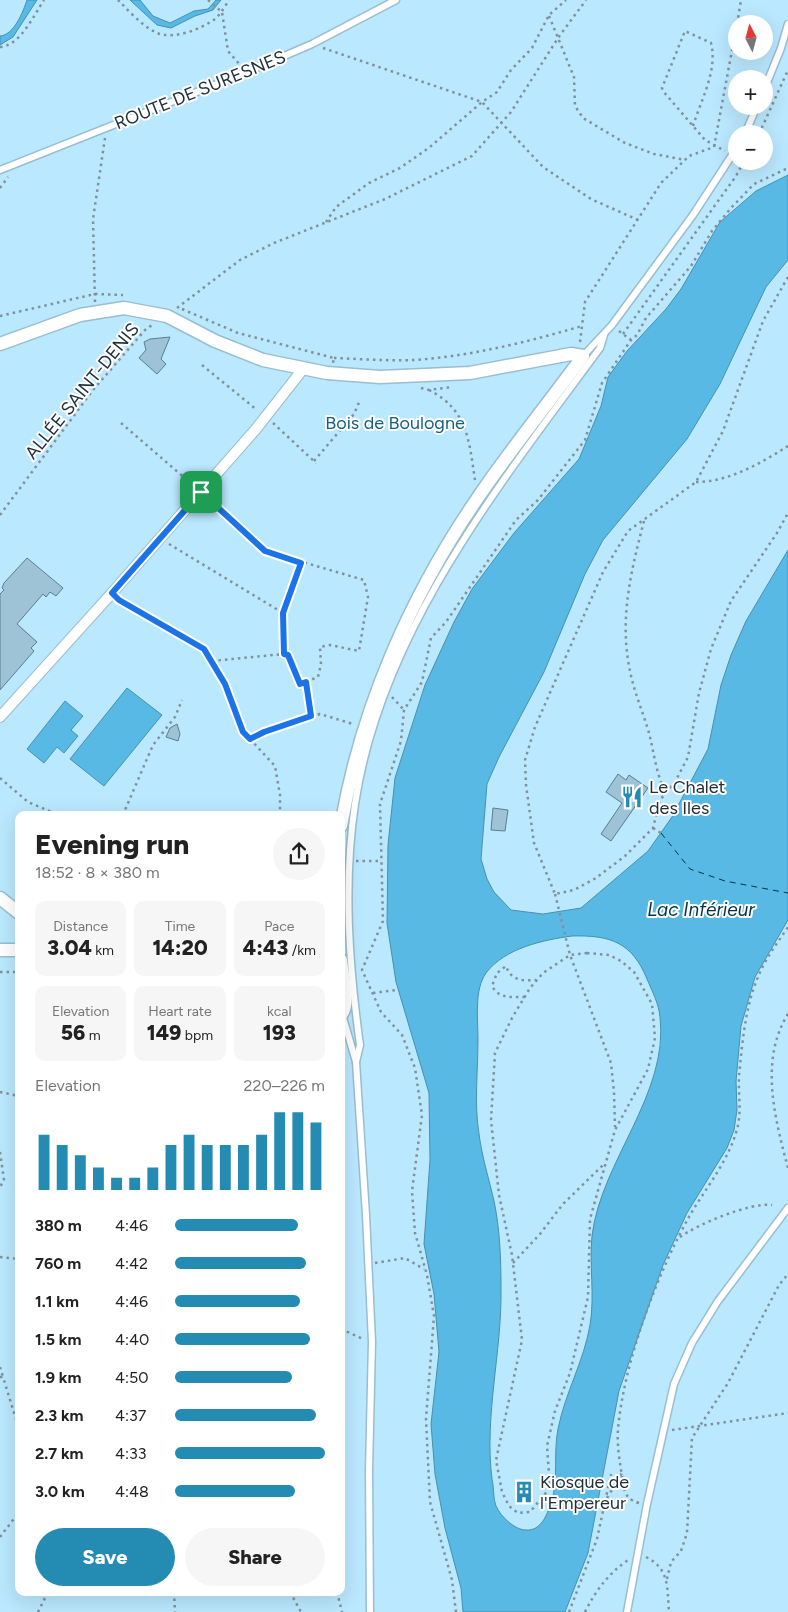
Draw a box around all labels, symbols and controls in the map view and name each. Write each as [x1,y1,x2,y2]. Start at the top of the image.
north arrow [728,15,772,60]
map controls [728,15,773,170]
street label: ROUTE DE SURESNES [111,46,289,134]
button: + [728,70,773,115]
button: − [728,125,773,170]
street label: ALLÉE SAINT-DENIS [20,318,144,464]
park label: Bois de Boulogne [325,412,465,434]
pin [180,471,222,513]
icon: arrive [187,478,215,506]
place label: Le Chalet des Iles [649,776,726,819]
restaurant icon: Le Chalet des Iles [619,784,645,810]
text: Evening run [35,827,189,861]
button: share [273,828,325,880]
text: 18:52 · 8 × 380 m [35,863,160,882]
water label: Lac Inférieur [647,898,755,921]
text: Distance [53,918,108,935]
text: Time [165,918,195,935]
text: Pace [264,918,294,935]
text: 3.04 [47,935,92,960]
text: 14:20 [152,935,208,960]
text: 4:43 [243,935,288,960]
text: km [92,942,114,959]
text: /km [288,942,316,959]
text: Elevation [52,1003,109,1020]
text: Heart rate [148,1003,212,1020]
text: kcal [267,1003,292,1020]
text: 56 [61,1020,85,1045]
text: 149 [147,1020,181,1045]
text: 193 [263,1020,296,1045]
text: m [85,1027,101,1044]
text: bpm [181,1027,213,1044]
text: Elevation [35,1076,101,1095]
text: 220–226 m [244,1076,325,1095]
text: 380 m [35,1216,82,1235]
text: 4:46 [115,1216,148,1235]
text: 760 m [35,1254,81,1273]
text: 4:42 [115,1254,148,1273]
text: 1.1 km [35,1292,79,1311]
text: 4:46 [115,1292,148,1311]
text: 1.5 km [35,1330,81,1349]
text: 4:40 [115,1330,149,1349]
text: 1.9 km [35,1368,81,1387]
text: 4:50 [115,1368,148,1387]
text: 2.3 km [35,1406,84,1425]
text: 4:37 [115,1406,146,1425]
text: 2.7 km [35,1444,84,1463]
text: 4:33 [115,1444,146,1463]
place label: Kiosque de l'Empereur [540,1471,629,1514]
building icon: Kiosque de l'Empereur [511,1479,537,1505]
text: 3.0 km [35,1482,85,1501]
text: 4:48 [115,1482,149,1501]
button: Save [35,1528,175,1586]
button: Share [185,1528,325,1586]

